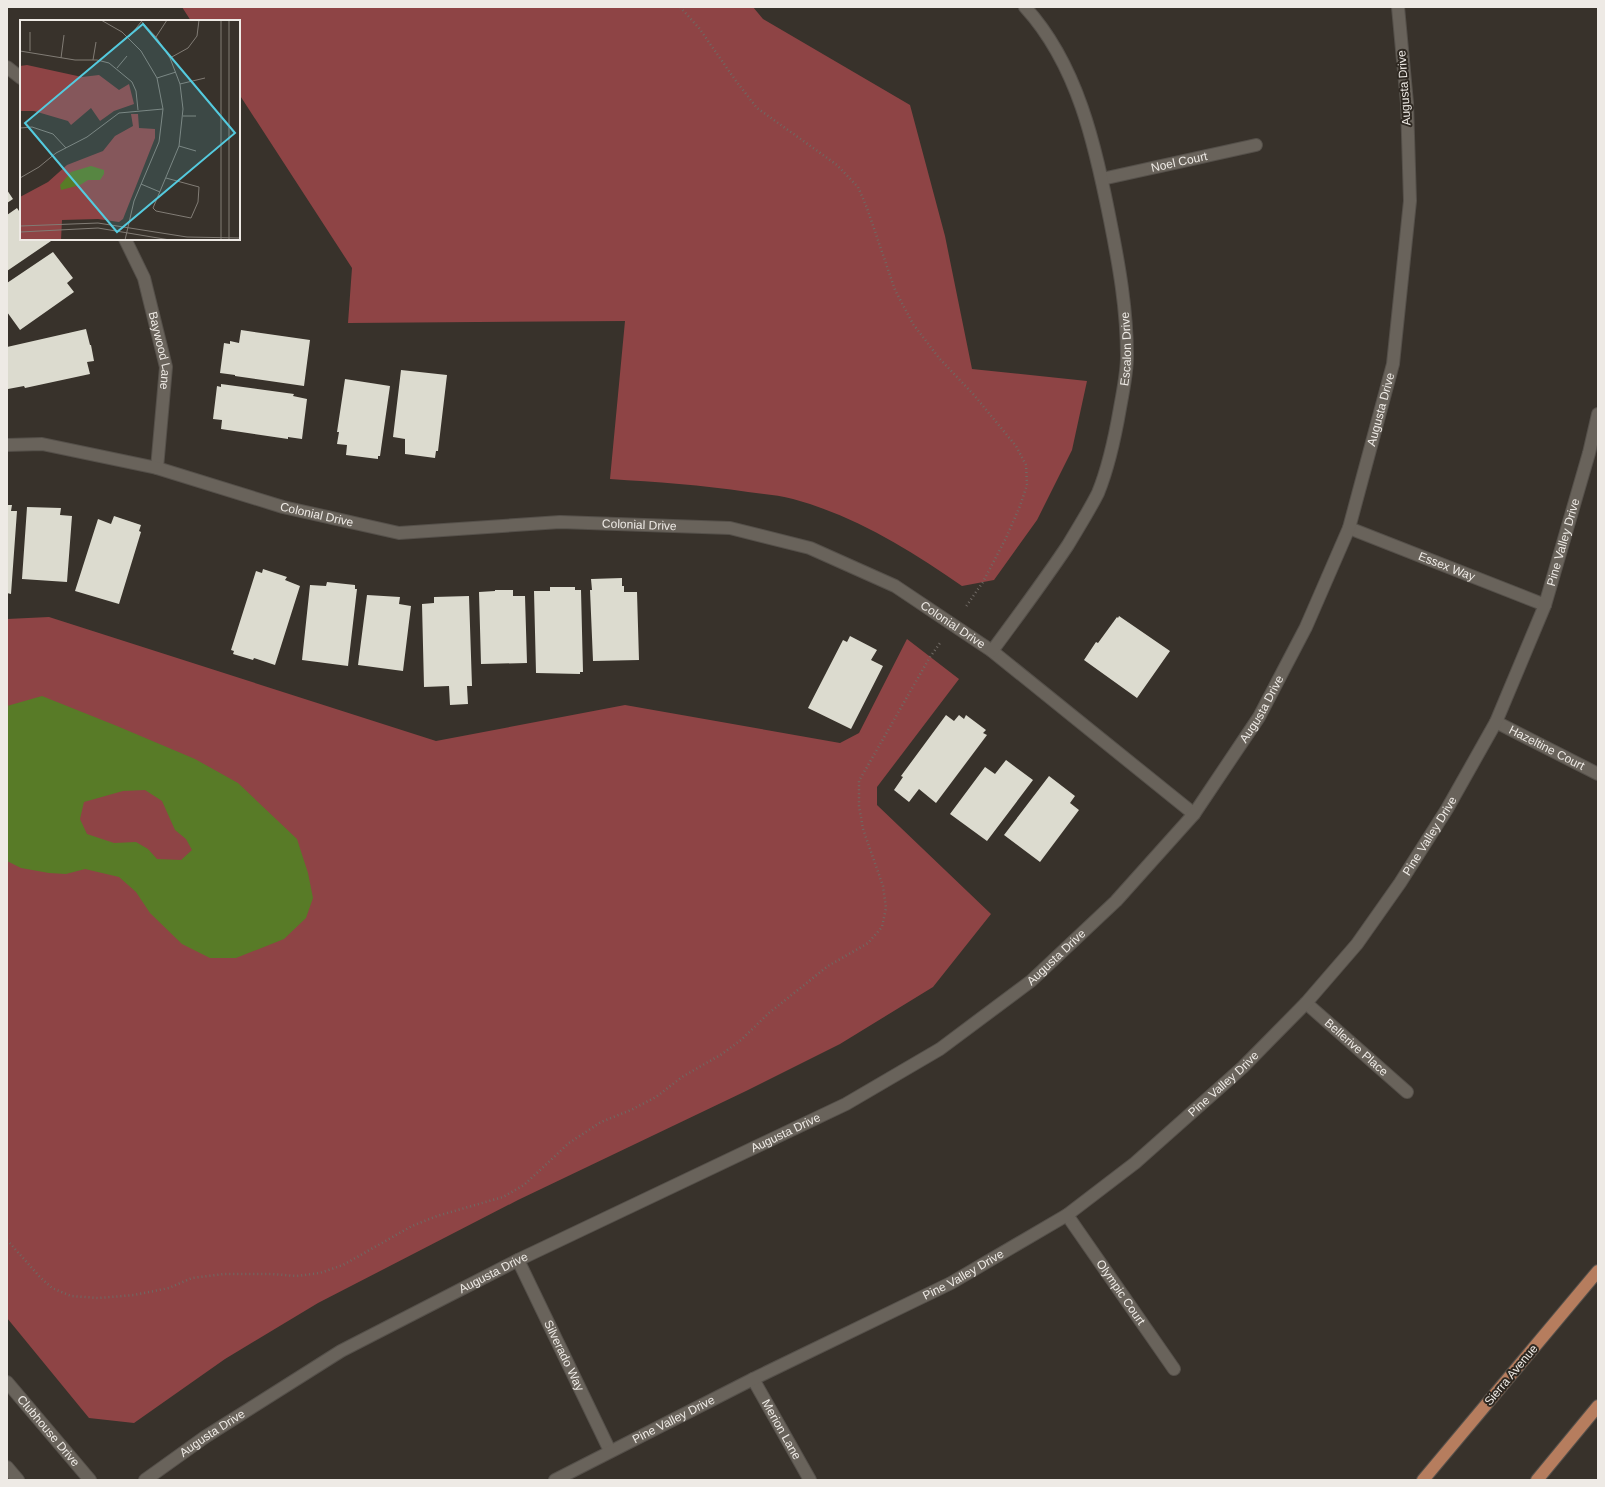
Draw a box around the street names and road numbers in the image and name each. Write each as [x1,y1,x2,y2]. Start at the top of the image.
street label: Augusta Drive [1394,50,1414,126]
street label: Noel Court [1150,149,1209,175]
street label: Baywood Lane [146,310,174,391]
street label: Escalon Drive [1117,311,1134,387]
street label: Augusta Drive [1364,371,1397,448]
street label: Pine Valley Drive [1544,496,1583,588]
street label: Colonial Drive [279,500,355,530]
street label: Colonial Drive [602,516,677,533]
street label: Essex Way [1416,549,1477,584]
street label: Colonial Drive [918,598,988,652]
street label: Augusta Drive [1237,673,1287,745]
street label: Hazeltine Court [1507,723,1587,773]
street label: Pine Valley Drive [1400,794,1460,878]
street label: Augusta Drive [1024,926,1089,988]
street label: Bellerive Place [1322,1016,1391,1079]
street label: Pine Valley Drive [1185,1048,1262,1120]
street label: Augusta Drive [748,1110,823,1155]
street label: Pine Valley Drive [920,1246,1007,1303]
street label: Augusta Drive [457,1249,530,1296]
street label: Olympic Court [1093,1257,1148,1328]
street label: Silverado Way [541,1318,587,1393]
street label: Sierra Avenue [1481,1341,1541,1408]
street label: Clubhouse Drive [14,1392,83,1469]
street label: Pine Valley Drive [630,1393,717,1446]
street label: Merion Lane [759,1397,804,1462]
street label: Augusta Drive [177,1406,248,1460]

